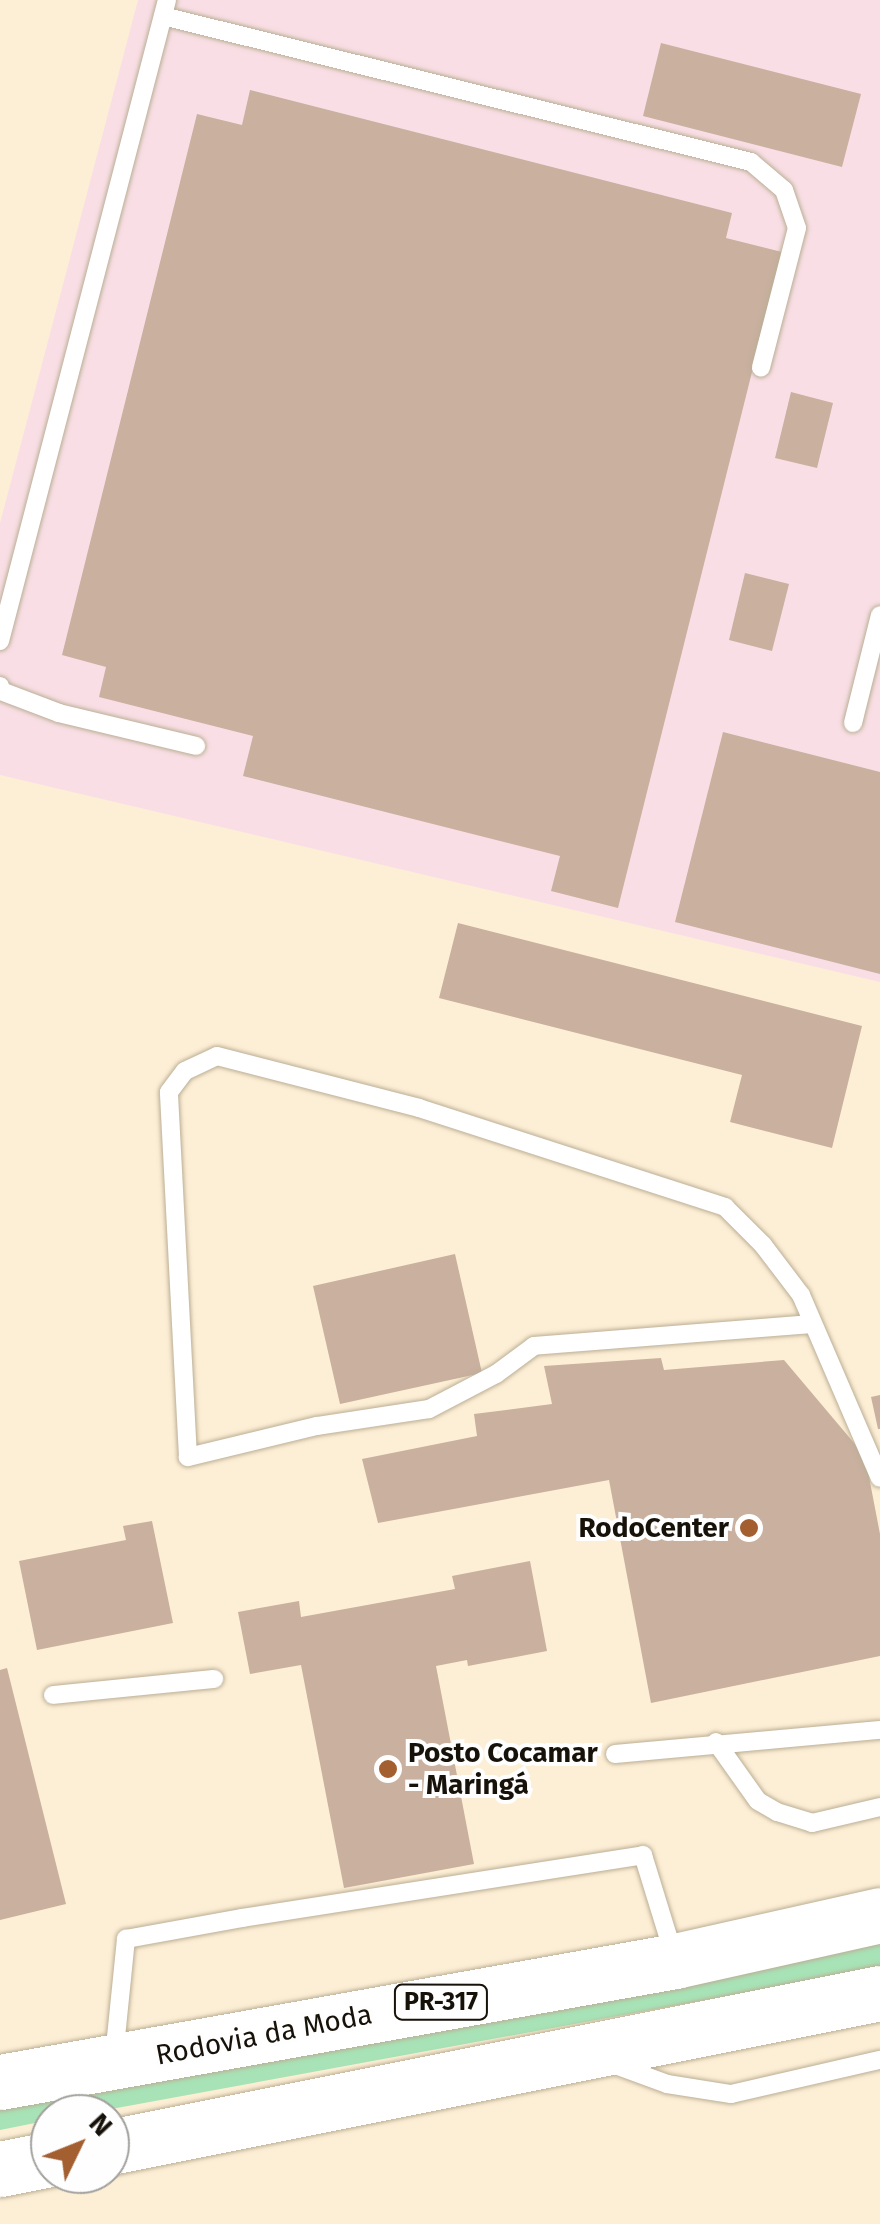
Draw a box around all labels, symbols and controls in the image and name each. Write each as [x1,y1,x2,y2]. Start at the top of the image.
place label: RodoCenter [579,1511,729,1545]
marker: RodoCenter [738,1517,760,1539]
place label: Posto Cocamar - Maringá [408,1736,598,1802]
marker: Posto Cocamar - Maringá [377,1758,399,1780]
road number: PR-317 [394,1982,488,2022]
street label: Rodovia da Moda [153,1998,375,2072]
north arrow [30,2094,130,2194]
text: N [82,2107,119,2143]

